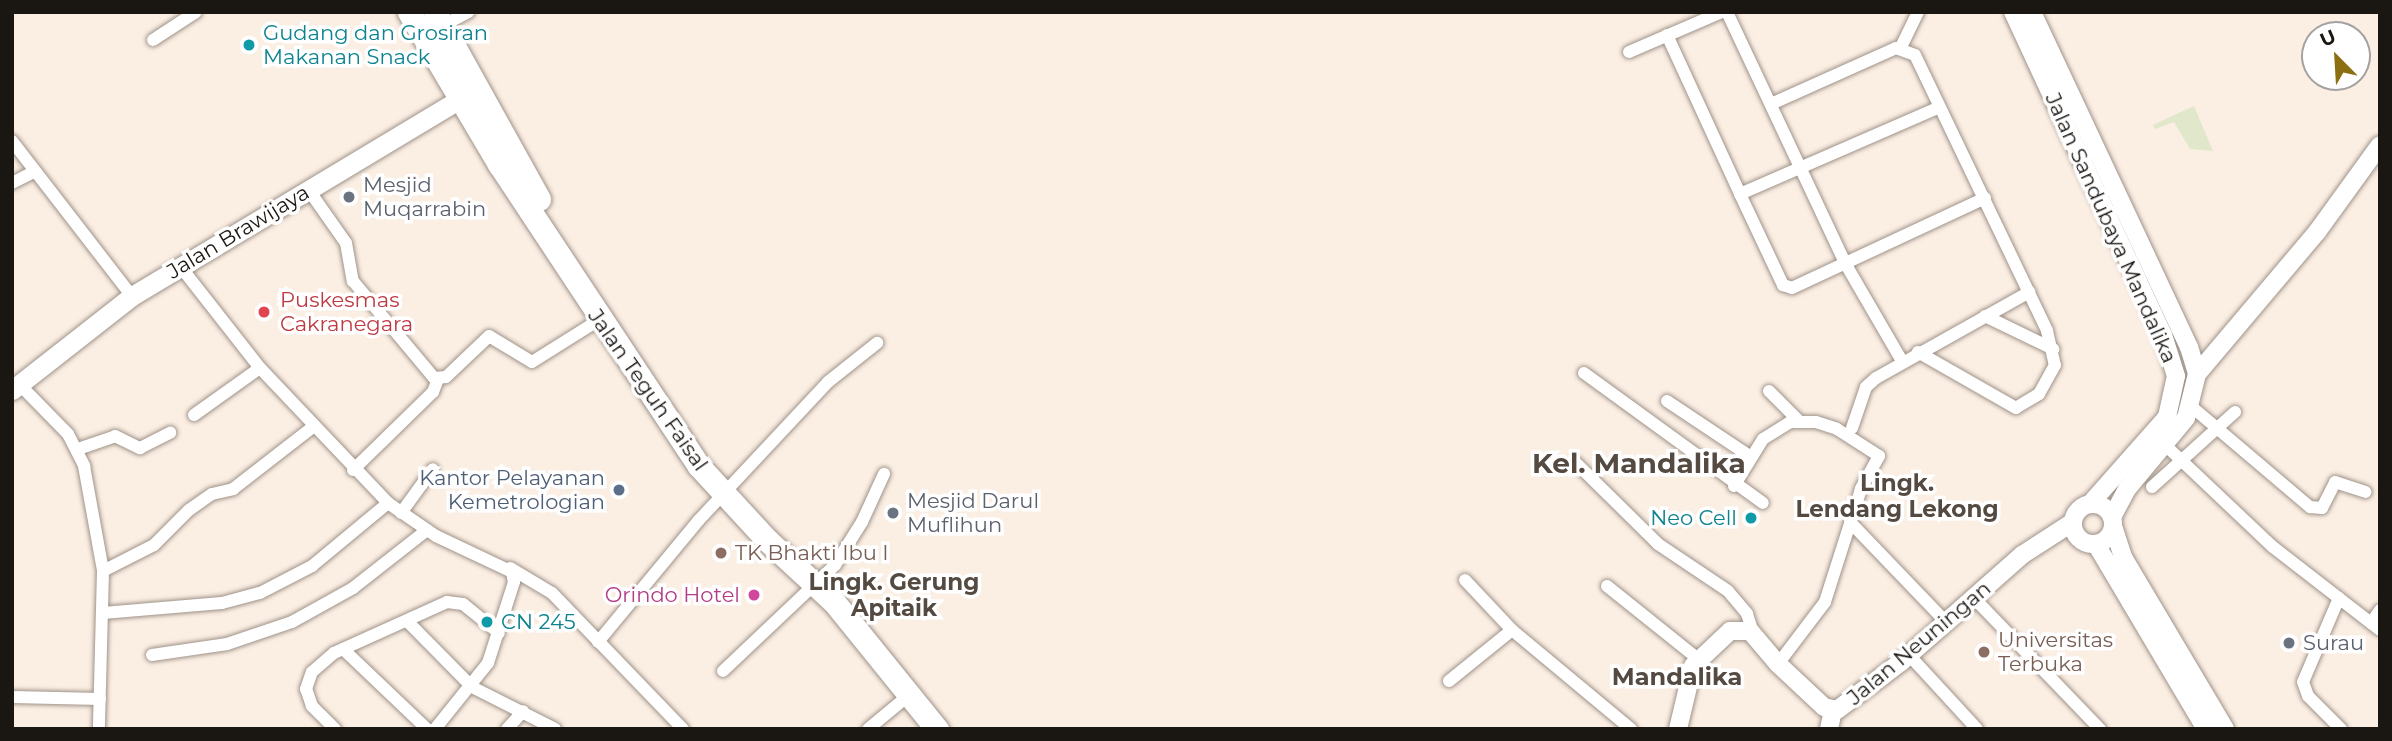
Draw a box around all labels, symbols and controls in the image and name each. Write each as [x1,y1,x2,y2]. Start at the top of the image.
place label: Gudang dan Grosiran Makanan Snack [263,20,488,70]
north arrow [2301,21,2371,91]
text: U [2317,25,2340,52]
marker: Gudang dan Grosiran Makanan Snack [241,37,257,53]
street label: Jalan Sandubaya Mandalika [2040,89,2182,367]
place label: Mesjid Muqarrabin [363,172,486,222]
street label: Jalan Brawijaya [162,180,314,284]
marker: Mesjid Muqarrabin [341,189,357,205]
place label: Puskesmas Cakranegara [280,287,413,337]
marker: Puskesmas Cakranegara [254,302,274,322]
street label: Jalan Teguh Faisal [583,304,713,476]
district label: Kel. Mandalika [1532,446,1746,480]
place label: Kantor Pelayanan Kemetrologian [419,465,605,515]
district label: Lingk. Lendang Lekong [1795,469,1999,523]
marker: Kantor Pelayanan Kemetrologian [611,482,627,498]
place label: Mesjid Darul Muflihun [907,488,1039,538]
marker: Mesjid Darul Muflihun [885,505,901,521]
place label: Neo Cell [1650,505,1737,531]
marker: Neo Cell [1743,510,1759,526]
place label: TK Bhakti Ibu I [735,540,889,566]
marker: TK Bhakti Ibu I [713,545,729,561]
district label: Lingk. Gerung Apitaik [809,568,979,622]
street label: Jalan Neuningan [1842,576,1996,710]
place label: Orindo Hotel [605,582,740,608]
marker: Orindo Hotel [746,587,762,603]
place label: CN 245 [501,609,576,635]
marker: CN 245 [479,614,495,630]
place label: Universitas Terbuka [1998,627,2113,677]
place label: Surau [2303,630,2364,656]
marker: Surau [2281,635,2297,651]
marker: Universitas Terbuka [1976,644,1992,660]
district label: Mandalika [1612,663,1742,691]

